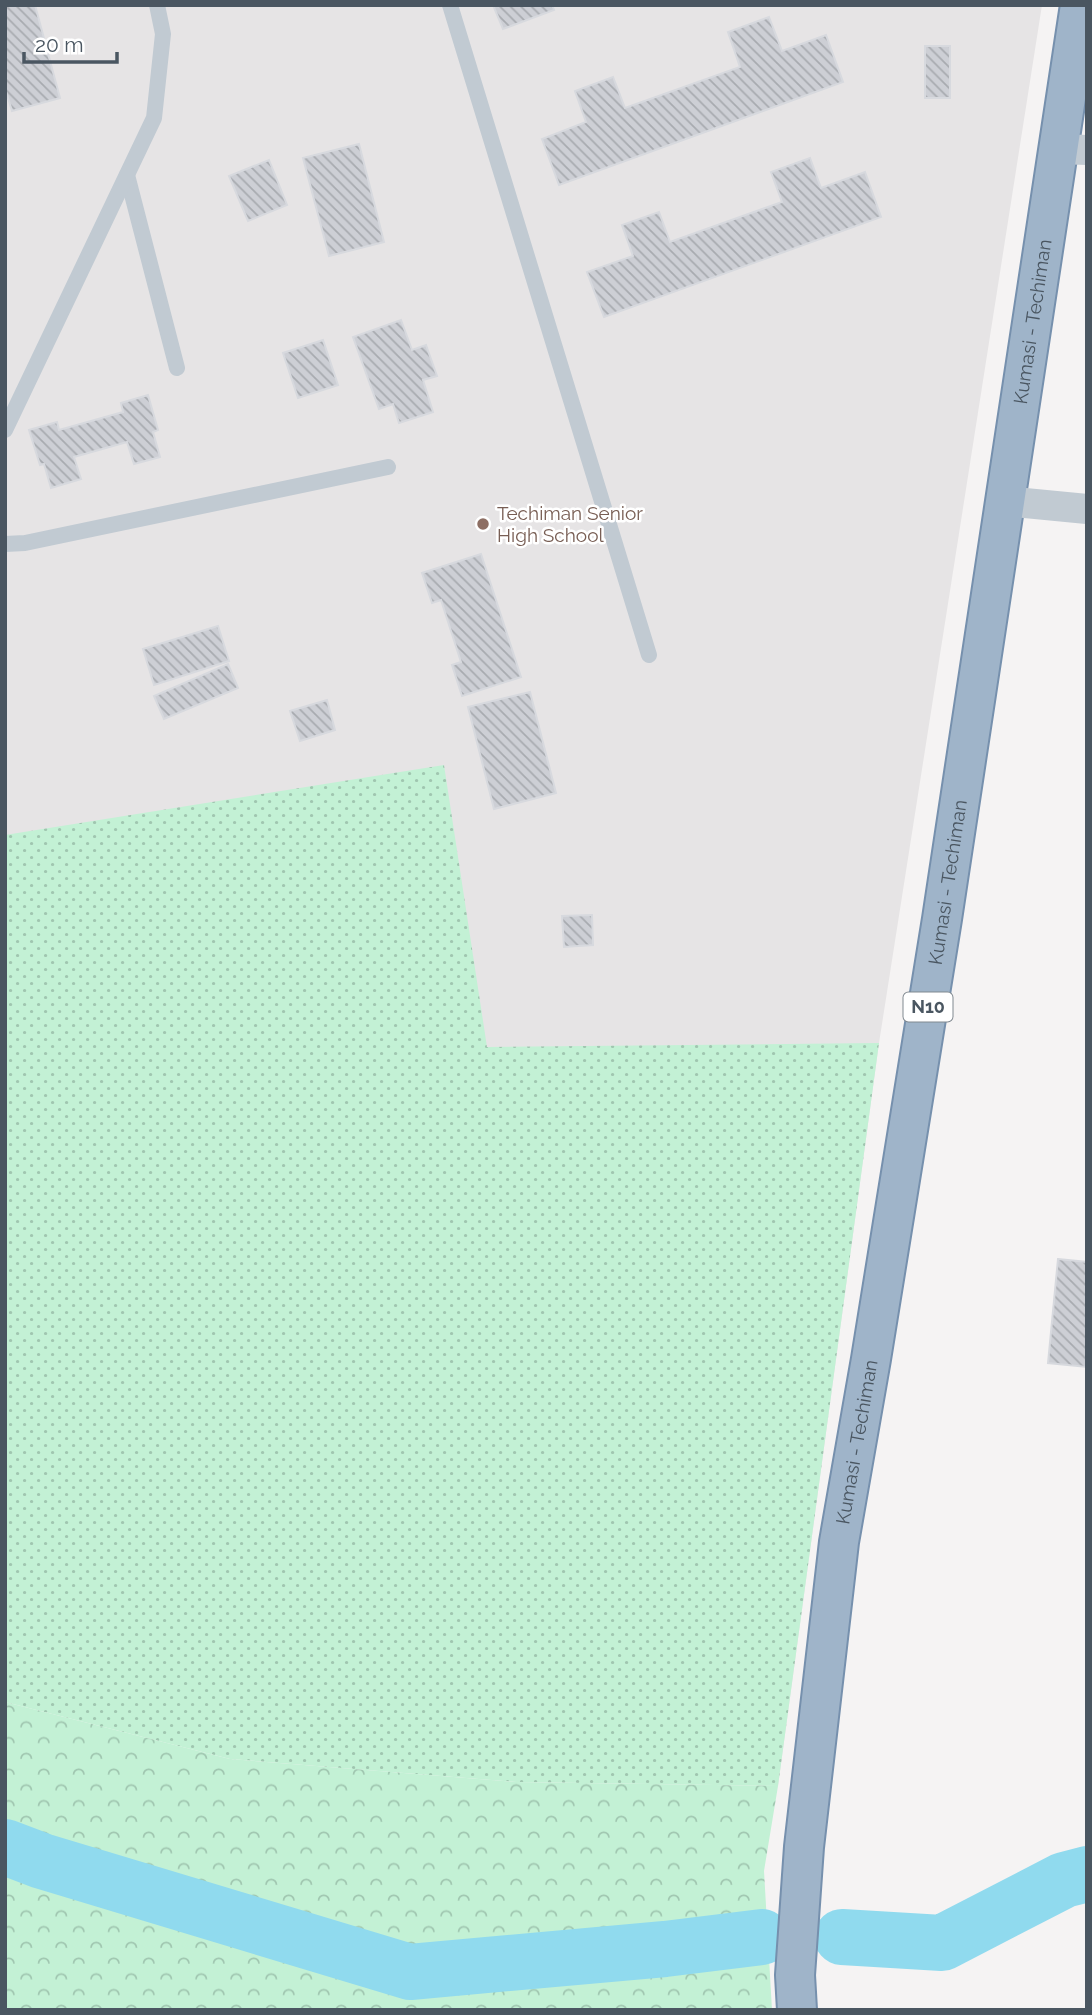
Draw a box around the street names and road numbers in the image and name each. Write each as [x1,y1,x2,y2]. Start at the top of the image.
street label: Kumasi - Techiman [1009,238,1056,406]
street label: Kumasi - Techiman [924,798,971,966]
road number: N10 [904,992,953,1022]
street label: Kumasi - Techiman [831,1358,882,1526]

